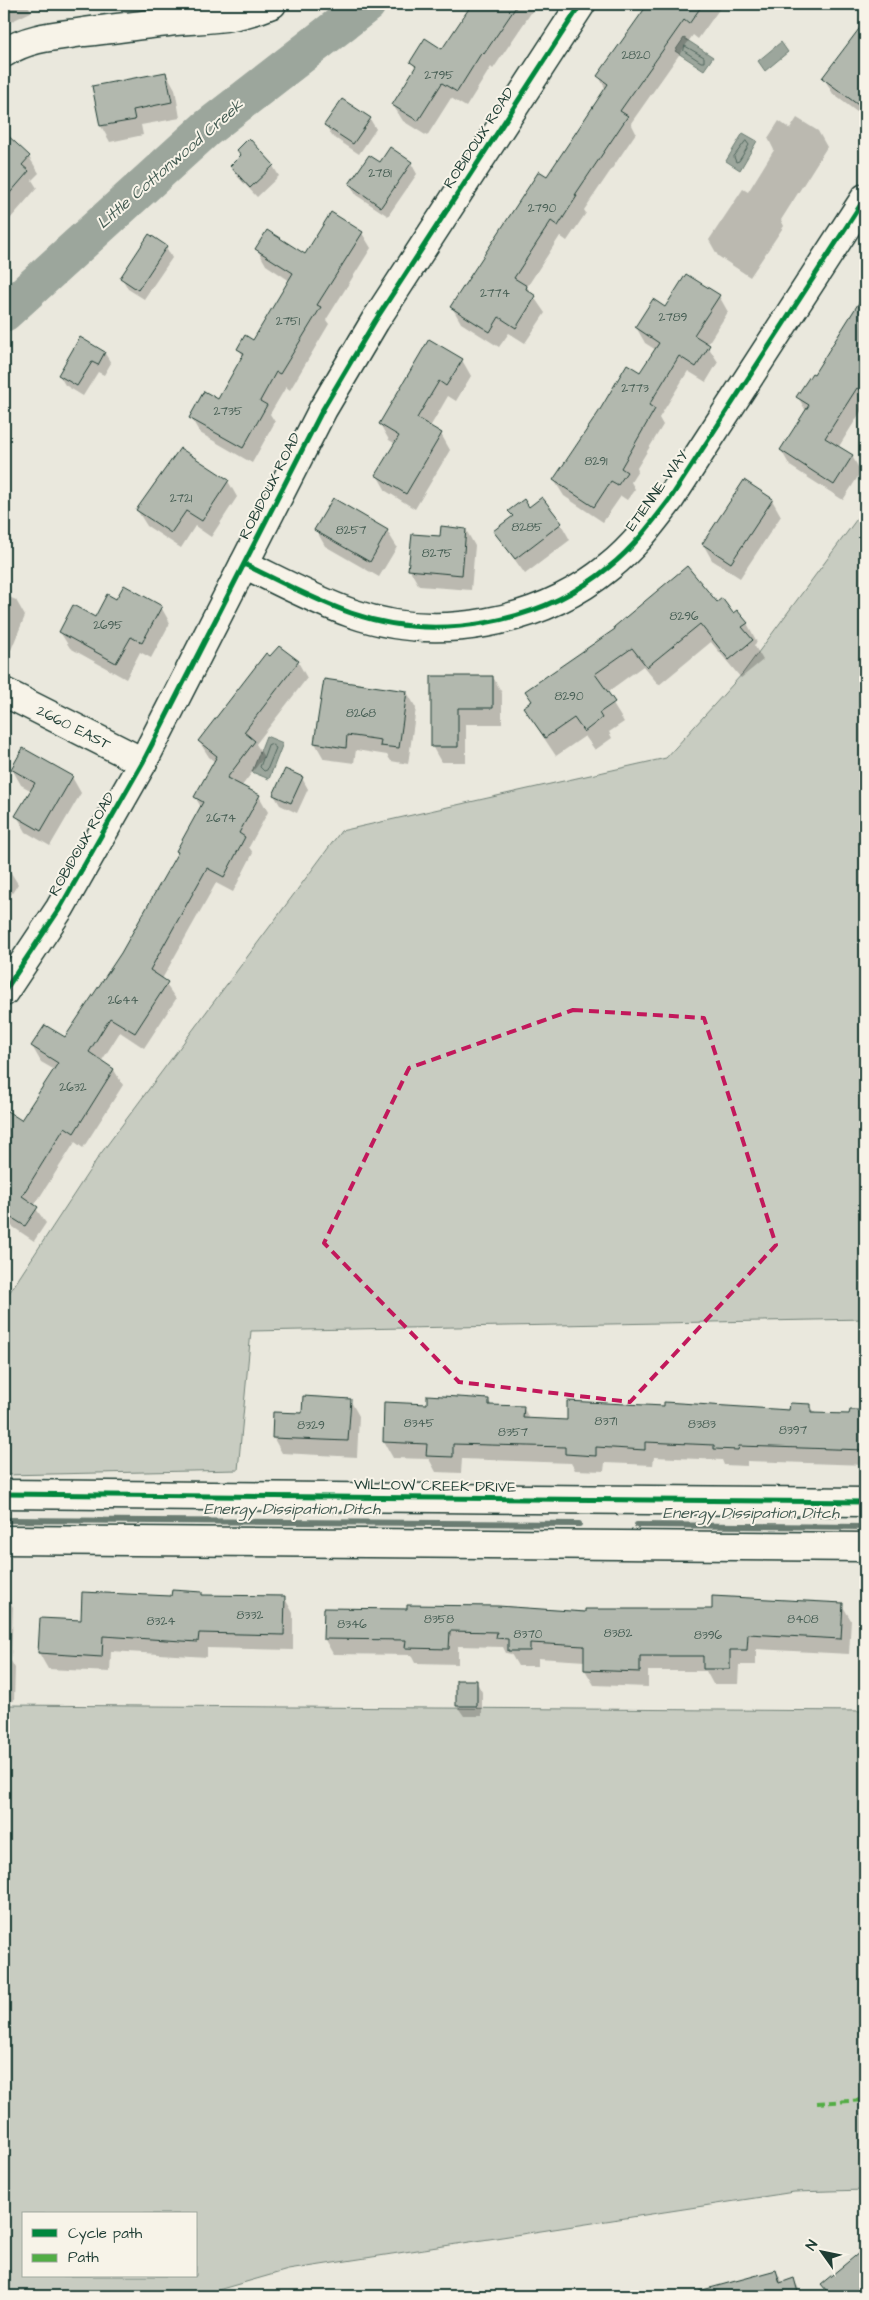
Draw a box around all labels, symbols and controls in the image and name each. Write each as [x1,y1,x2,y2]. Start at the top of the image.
house number: 2820 [621,47,651,64]
house number: 2795 [424,67,454,84]
street label: ROBIDOUX ROAD [438,83,520,193]
water label: Little Cottonwood Creek [92,94,249,234]
house number: 2781 [368,165,392,182]
house number: 2790 [528,200,557,217]
house number: 2774 [480,285,510,302]
house number: 2789 [659,309,688,326]
house number: 2751 [276,313,301,330]
house number: 2773 [621,380,649,397]
house number: 2735 [214,403,243,420]
street label: ROBIDOUX ROAD [234,429,306,543]
street label: ETIENNE WAY [621,446,693,536]
house number: 8291 [584,453,608,470]
house number: 2721 [170,490,193,507]
house number: 8285 [512,519,543,536]
house number: 8257 [336,522,367,539]
house number: 8275 [422,545,453,562]
house number: 8296 [669,608,699,625]
house number: 2695 [93,617,123,634]
house number: 8290 [554,688,584,705]
street label: 2660 EAST [33,700,115,755]
house number: 8268 [346,705,376,722]
street label: ROBIDOUX ROAD [44,788,120,900]
house number: 2674 [206,810,236,827]
house number: 2644 [108,992,138,1009]
house number: 2632 [59,1079,87,1096]
house number: 8371 [595,1413,618,1430]
house number: 8345 [404,1415,435,1432]
house number: 8383 [688,1416,716,1433]
house number: 8329 [297,1417,325,1434]
house number: 8397 [779,1422,808,1439]
house number: 8357 [498,1424,529,1441]
street label: WILLOW CREEK DRIVE [354,1474,517,1498]
water label: Energy Dissipation Ditch [204,1498,381,1521]
water label: Energy Dissipation Ditch [663,1502,840,1525]
house number: 8332 [237,1607,264,1624]
house number: 8358 [424,1611,454,1628]
house number: 8408 [787,1611,819,1628]
house number: 8324 [147,1613,175,1630]
house number: 8346 [337,1616,367,1633]
house number: 8382 [604,1625,632,1642]
house number: 8370 [514,1626,543,1643]
house number: 8396 [694,1627,723,1644]
legend [22,2212,198,2278]
text: Cycle path [68,2223,143,2245]
north arrow [796,2228,846,2278]
text: N [801,2236,823,2255]
text: Path [68,2247,99,2268]

